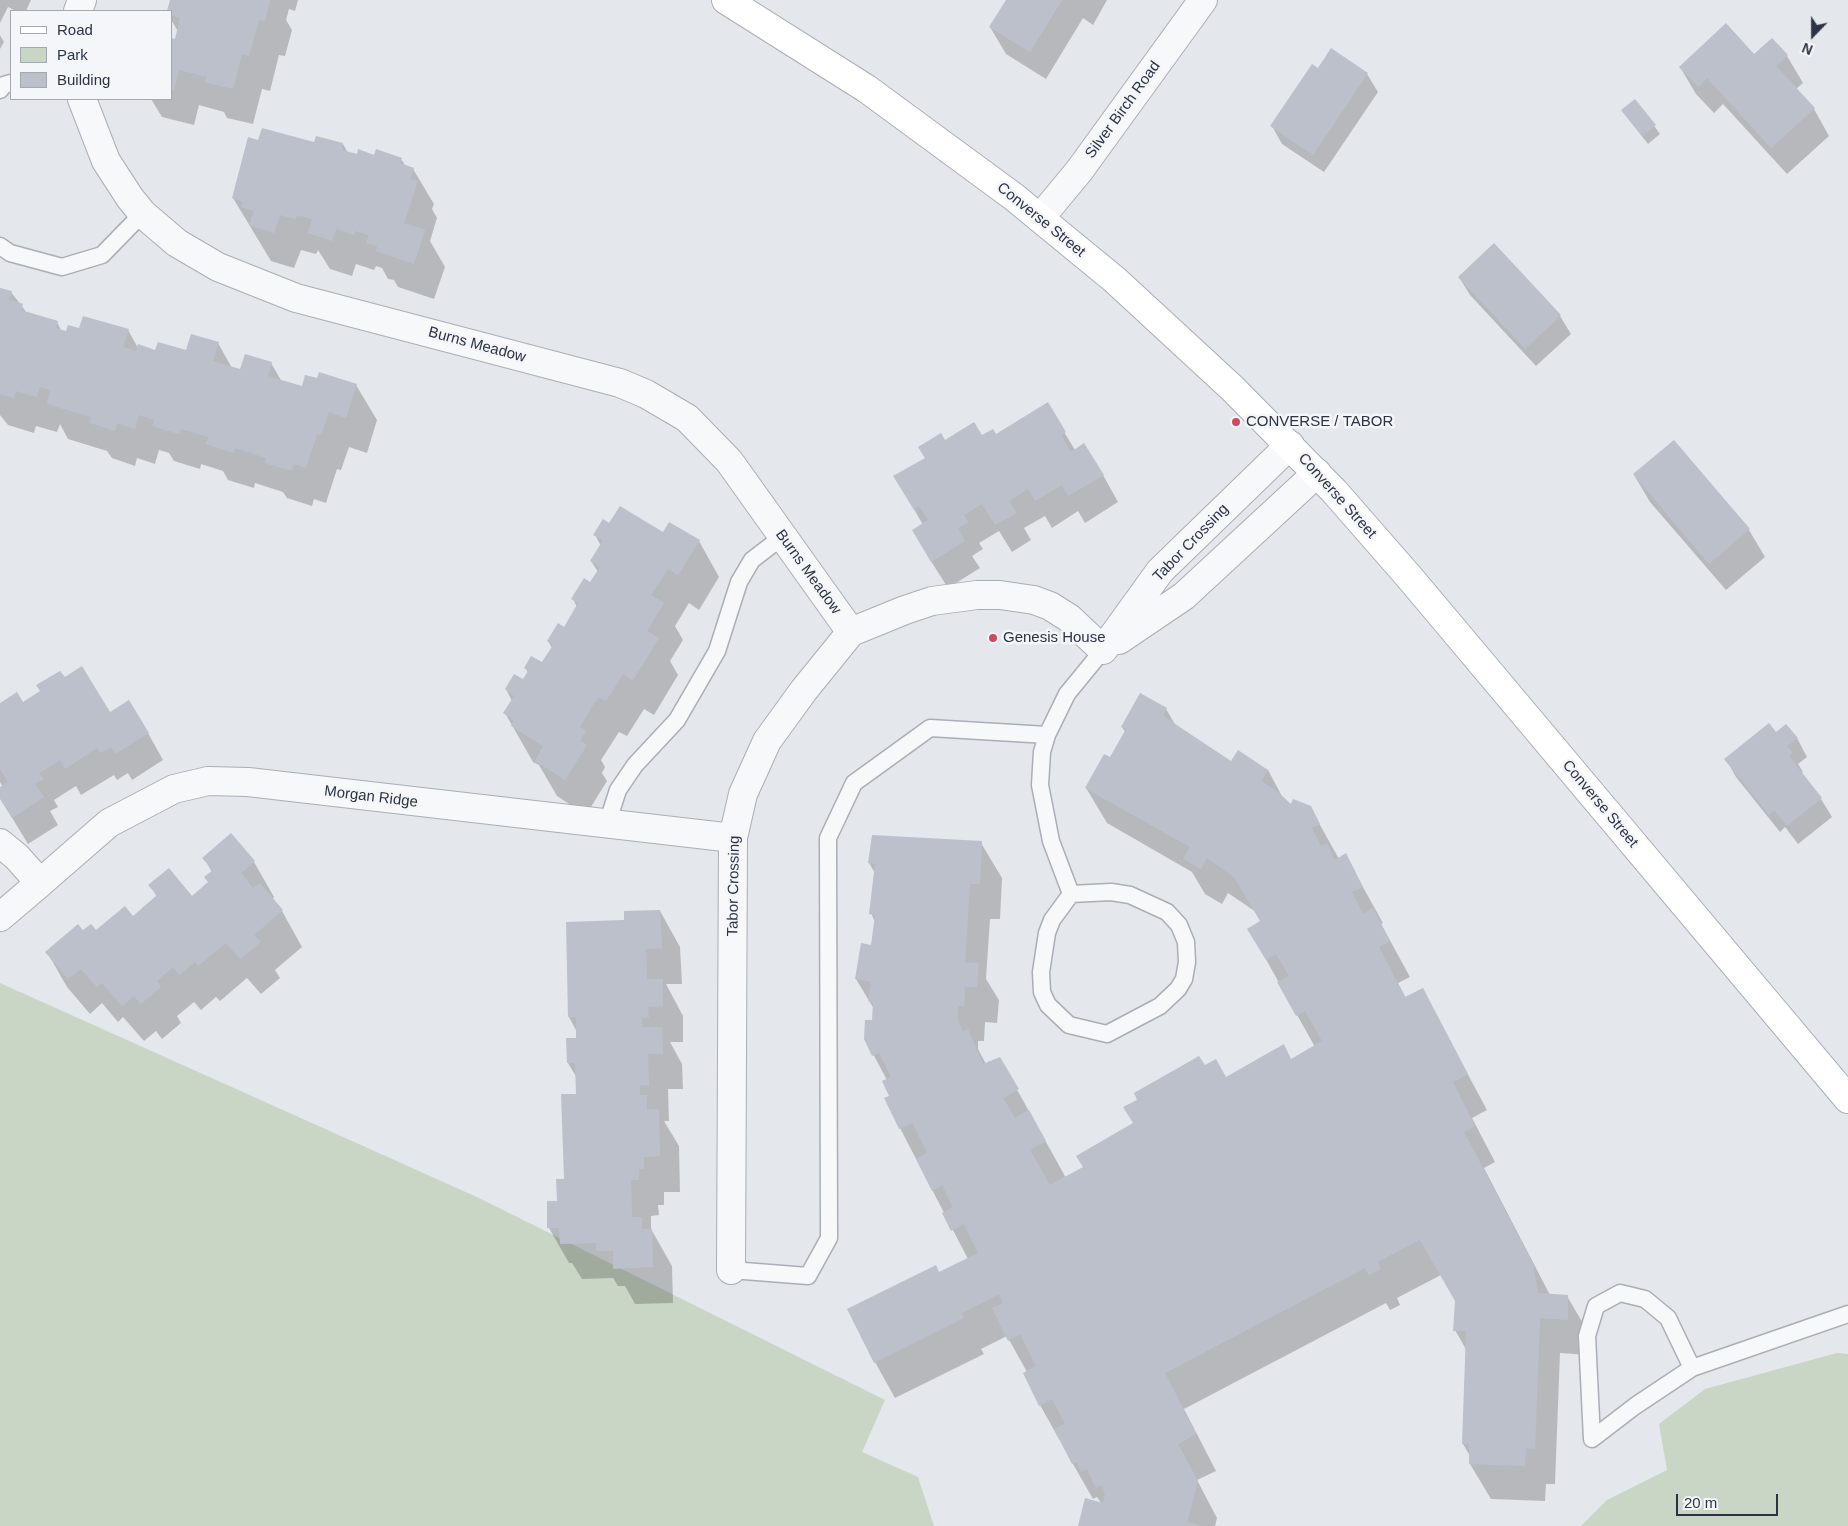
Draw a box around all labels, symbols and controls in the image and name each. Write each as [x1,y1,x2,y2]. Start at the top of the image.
legend [10,10,172,100]
north arrow [1788,10,1838,60]
text: Road [57,21,93,38]
text: N [1800,40,1815,58]
text: Park [57,46,88,63]
street label: Silver Birch Road [1082,58,1164,162]
text: Building [57,71,110,88]
street label: Converse Street [993,179,1089,261]
street label: Burns Meadow [426,323,528,367]
place label: CONVERSE / TABOR [1246,413,1393,431]
marker: CONVERSE / TABOR [1230,416,1242,428]
street label: Converse Street [1294,450,1380,542]
street label: Tabor Crossing [1149,500,1233,586]
street label: Burns Meadow [771,526,845,618]
place label: Genesis House [1003,629,1106,647]
marker: Genesis House [987,632,999,644]
street label: Converse Street [1558,757,1642,851]
street label: Morgan Ridge [323,782,419,812]
street label: Tabor Crossing [724,835,744,937]
scale bar [1678,1484,1780,1516]
text: 20 m [1684,1494,1717,1511]

